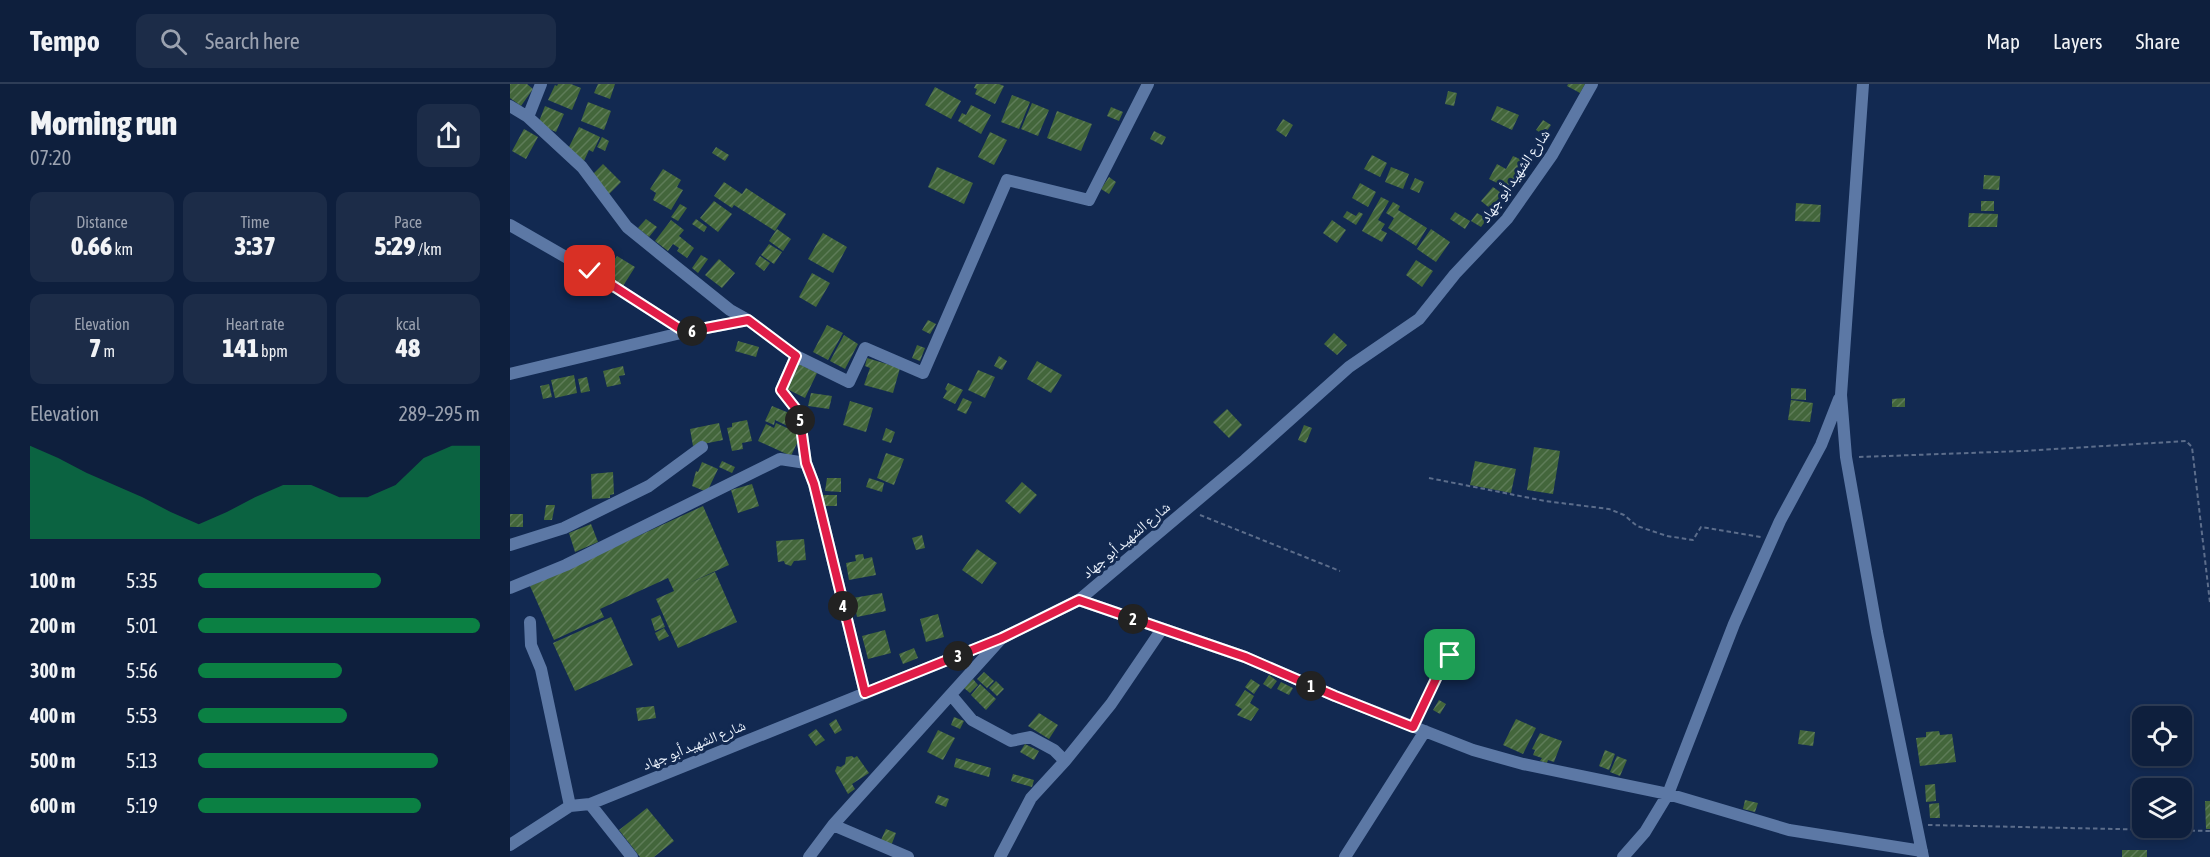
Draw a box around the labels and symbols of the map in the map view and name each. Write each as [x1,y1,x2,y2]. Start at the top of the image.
street label: شارع الشهيد أبو جهاد [1476,126,1555,227]
pin [564,245,615,296]
pin: 6 [677,316,707,346]
pin: 5 [785,405,815,435]
street label: شارع الشهيد أبو جهاد [1078,498,1174,583]
pin: 4 [828,591,858,621]
pin: 2 [1118,604,1148,634]
pin [1424,629,1475,680]
pin: 3 [943,641,973,671]
pin: 1 [1296,671,1326,701]
street label: شارع الشهيد أبو جهاد [640,716,749,775]

